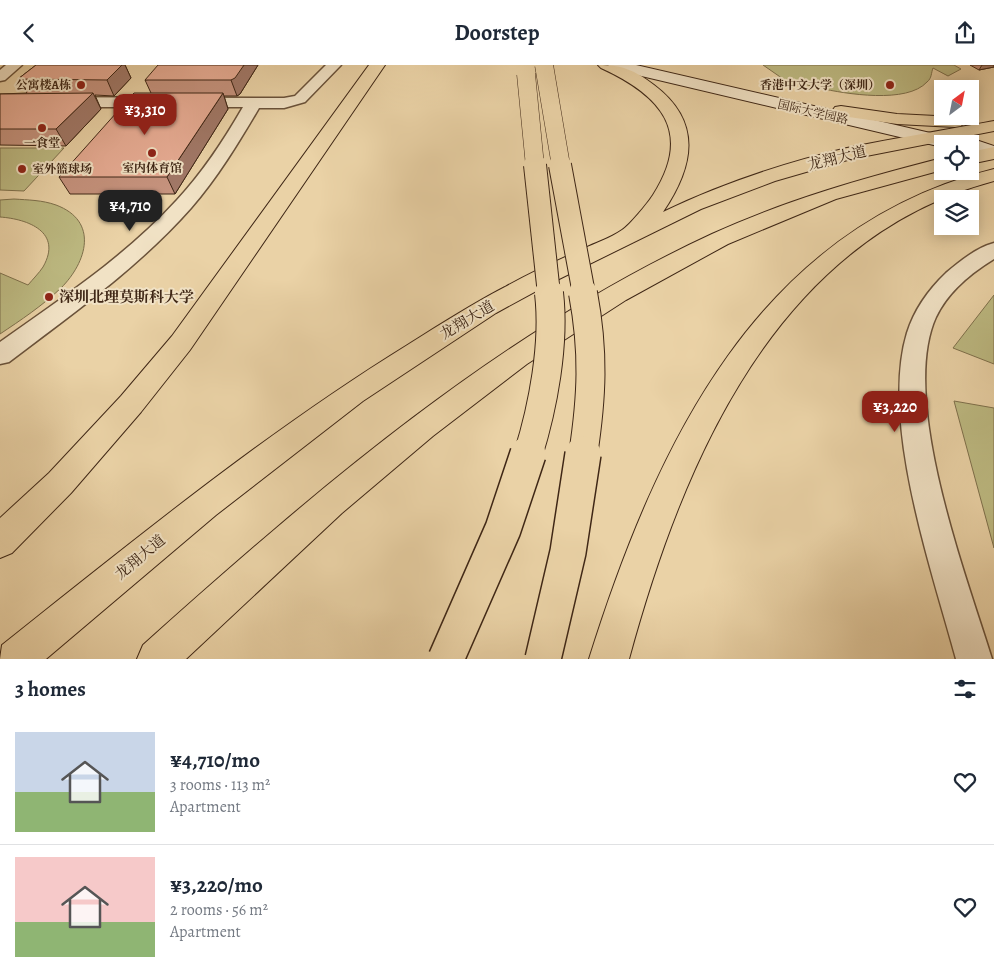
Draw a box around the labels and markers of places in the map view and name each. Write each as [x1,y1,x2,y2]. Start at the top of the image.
place label: 公寓楼A栋 [15,77,71,93]
place label: 香港中文大学（深圳） [760,77,880,93]
marker: 公寓楼A栋 [75,79,87,91]
marker: 香港中文大学（深圳） [884,79,896,91]
pin: ¥3,310 [104,93,186,136]
marker: 一食堂 [36,122,48,134]
place label: 一食堂 [24,135,60,151]
marker: 室内体育馆 [146,147,158,159]
place label: 室内体育馆 [122,160,182,176]
place label: 室外篮球场 [32,161,92,177]
marker: 室外篮球场 [16,163,28,175]
pin: ¥4,710 [89,189,171,232]
place label: 深圳北理莫斯科大学 [59,287,194,307]
marker: 深圳北理莫斯科大学 [43,291,55,303]
pin: ¥3,220 [854,391,936,433]

